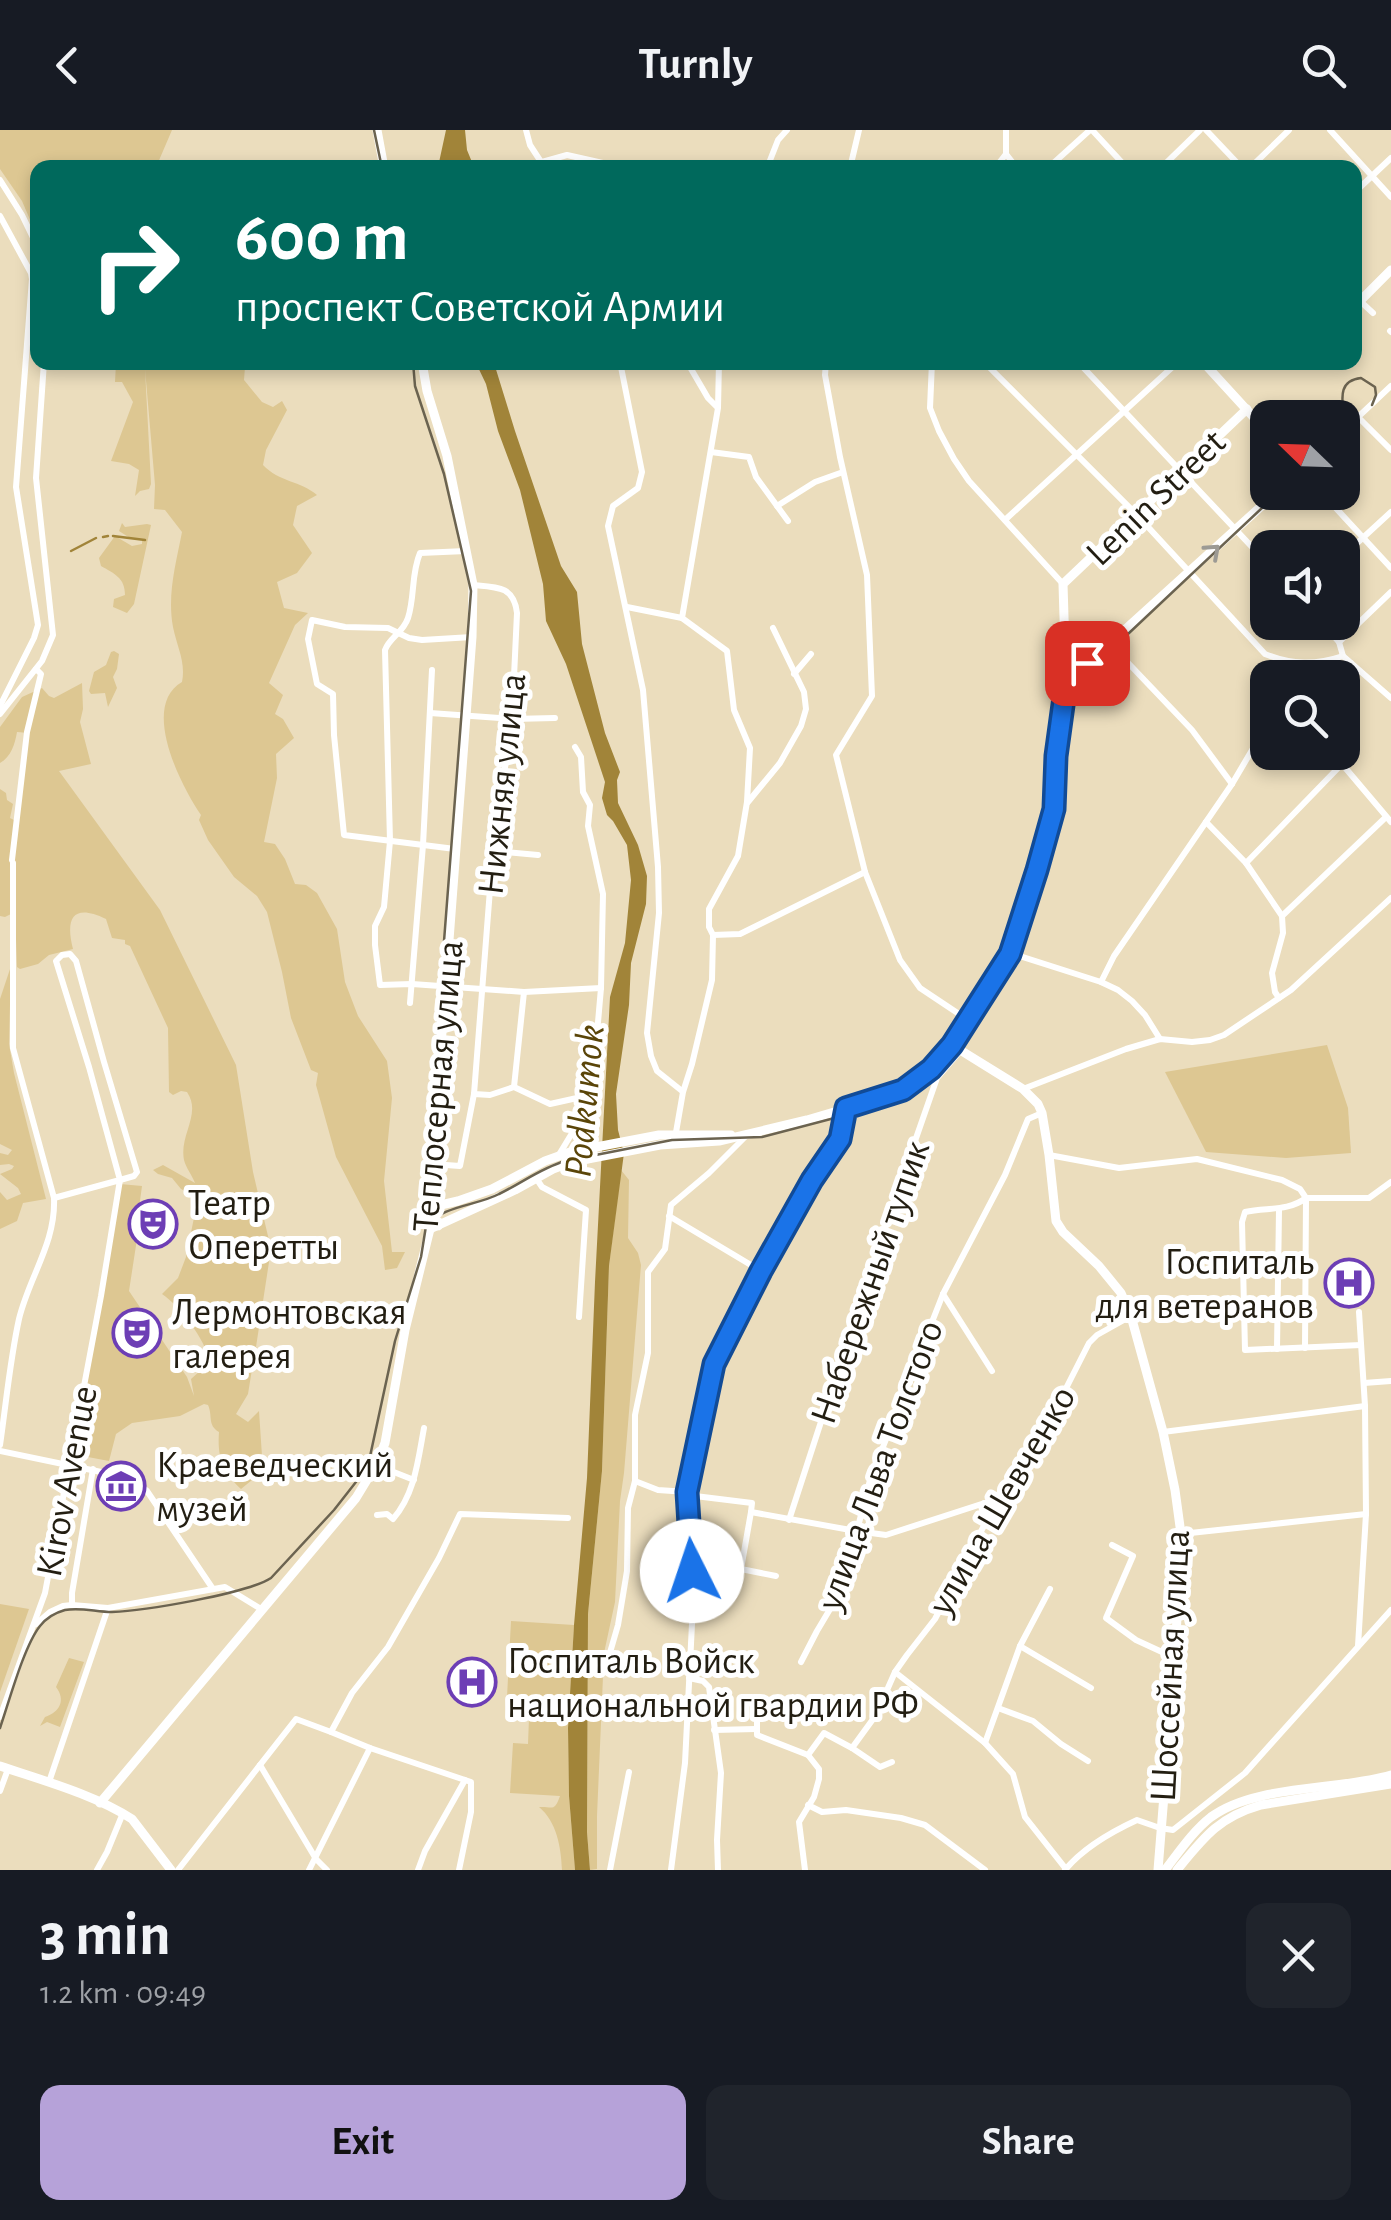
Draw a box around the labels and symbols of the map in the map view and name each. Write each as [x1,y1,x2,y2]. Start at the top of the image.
north arrow [1250,400,1360,510]
street label: Lenin Street [1080,423,1233,574]
one-way arrow [1201,545,1220,563]
pin [1045,621,1130,706]
street label: Нижняя улица [472,671,534,897]
street label: Теплосерная улица [407,939,471,1233]
water label: Podkumok [558,1023,612,1179]
street label: Набережный тупик [805,1136,937,1429]
place label: Театр Оперетты [188,1185,339,1267]
theatre icon: Театр Оперетты [127,1198,179,1250]
place label: Госпиталь для ветеранов [1095,1244,1314,1326]
hospital icon: Госпиталь для ветеранов [1323,1257,1375,1309]
place label: Лермонтовская галерея [172,1294,407,1376]
theatre icon: Лермонтовская галерея [111,1307,163,1359]
street label: улица Льва Толстого [811,1316,951,1616]
street label: улица Шевченко [922,1380,1083,1622]
street label: Kirov Avenue [31,1383,105,1580]
place label: Краеведческий музей [156,1447,393,1529]
museum icon: Краеведческий музей [95,1460,147,1512]
position arrow [640,1519,744,1623]
street label: Шоссейная улица [1145,1529,1197,1803]
place label: Госпиталь Войск национальной гвардии РФ [507,1643,919,1725]
hospital icon: Госпиталь Войск национальной гвардии РФ [446,1656,498,1708]

